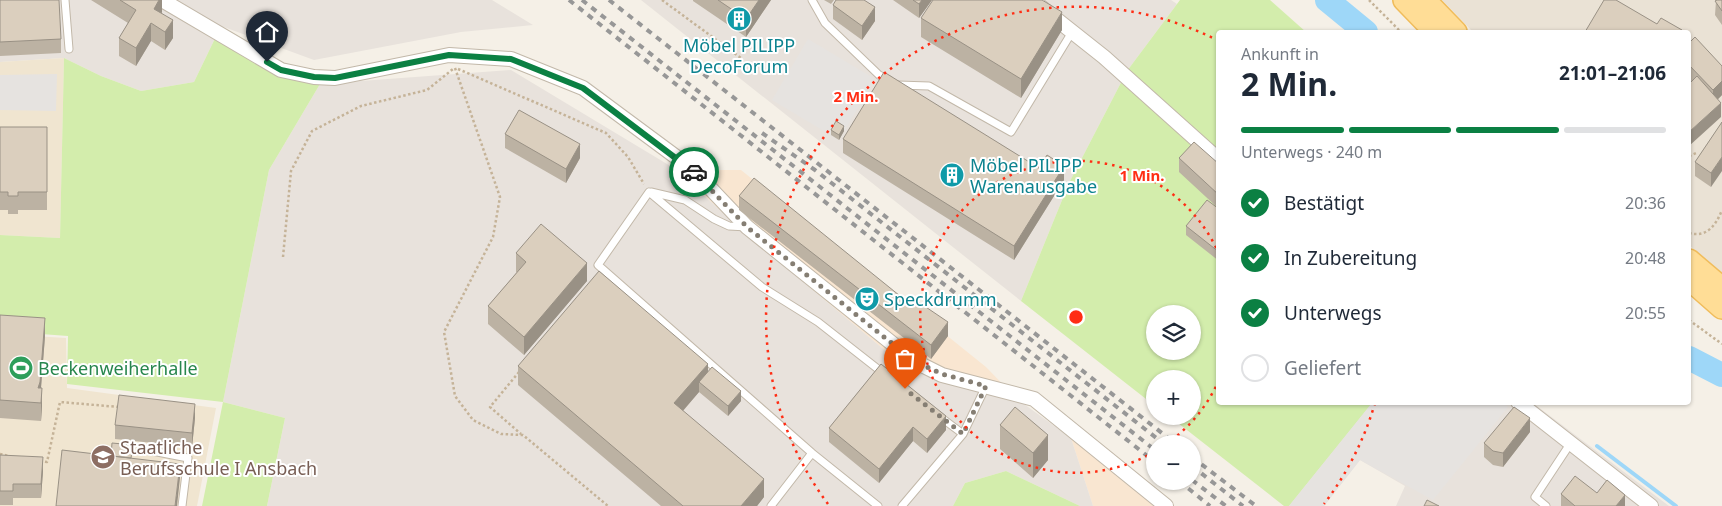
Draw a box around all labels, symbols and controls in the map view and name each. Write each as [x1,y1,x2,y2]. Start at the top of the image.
building icon: Möbel PILIPP DecoForum [726,6,752,32]
pin [246,11,288,62]
icon: home [253,18,281,46]
place label: Möbel PILIPP DecoForum [683,33,795,78]
text: Ankunft in [1241,43,1319,65]
text: 21:01–21:06 [1559,60,1666,86]
text: 2 Min. [1241,62,1337,105]
text: 2 Min. [833,86,879,106]
text: Unterwegs · 240 m [1241,141,1382,163]
courier [669,147,719,197]
place label: Möbel PILIPP Warenausgabe [970,153,1097,198]
icon: car [680,158,708,186]
building icon: Möbel PILIPP Warenausgabe [939,162,965,188]
text: 1 Min. [1119,165,1165,185]
icon: check [1241,189,1269,217]
text: Bestätigt [1284,190,1364,216]
text: 20:36 [1625,192,1666,214]
icon: check [1241,244,1269,272]
text: In Zubereitung [1284,245,1417,271]
text: 20:48 [1625,247,1666,269]
theatre icon: Speckdrumm [854,286,880,312]
place label: Speckdrumm [884,287,997,311]
icon: check [1241,299,1269,327]
text: Unterwegs [1284,300,1382,326]
text: 20:55 [1625,302,1666,324]
map controls [1146,305,1201,490]
button: layers [1146,305,1201,360]
centre of rings [1067,308,1085,326]
pin [884,338,926,389]
icon: bag [891,345,919,373]
sports icon: Beckenweiherhalle [8,355,34,381]
text: Geliefert [1284,355,1361,381]
place label: Beckenweiherhalle [38,356,198,380]
button: + [1146,370,1201,425]
place label: Staatliche Berufsschule I Ansbach [120,435,317,480]
button: − [1146,435,1201,490]
school or university icon: Staatliche Berufsschule I Ansbach [90,444,116,470]

